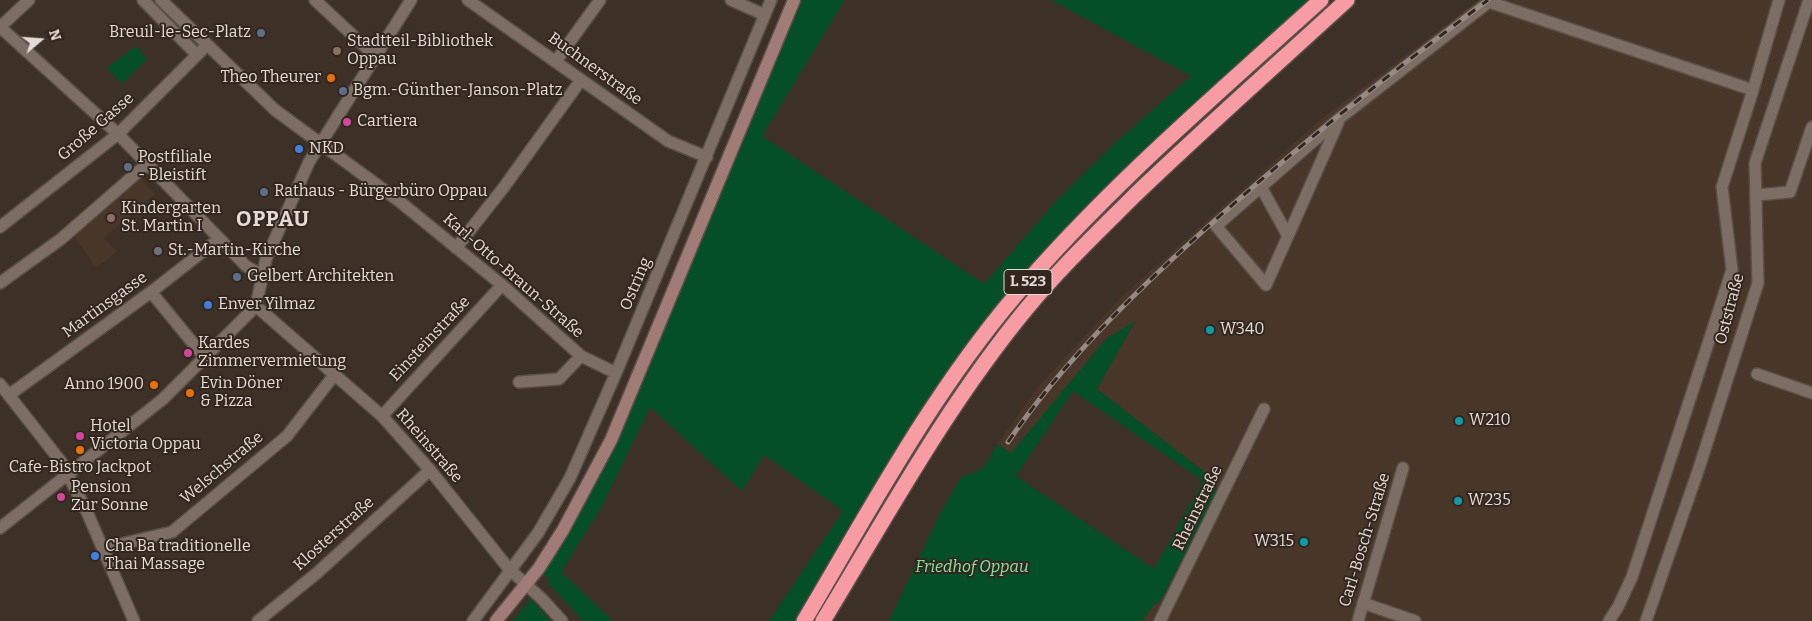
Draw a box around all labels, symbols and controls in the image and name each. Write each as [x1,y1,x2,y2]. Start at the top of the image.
north arrow [15,15,65,65]
place label: Breuil-le-Sec-Platz [109,23,251,43]
text: N [45,27,64,43]
marker: Breuil-le-Sec-Platz [255,27,267,39]
street label: Buchnerstraße [544,29,646,109]
place label: Stadtteil-Bibliothek Oppau [347,32,493,70]
marker: Stadtteil-Bibliothek Oppau [331,45,343,57]
place label: Theo Theurer [220,68,321,88]
marker: Theo Theurer [325,72,337,84]
place label: Bgm.-Günther-Janson-Platz [353,81,562,101]
marker: Bgm.-Günther-Janson-Platz [337,85,349,97]
street label: Große Gasse [54,89,138,165]
place label: Cartiera [357,112,417,132]
marker: Cartiera [341,116,353,128]
place label: NKD [309,139,344,159]
marker: NKD [293,143,305,155]
place label: Postfiliale - Bleistift [138,148,212,186]
marker: Postfiliale - Bleistift [122,161,134,173]
place label: Rathaus - Bürgerbüro Oppau [274,182,487,202]
marker: Rathaus - Bürgerbüro Oppau [258,186,270,198]
place label: Kindergarten St. Martin I [121,199,221,237]
district label: OPPAU [235,207,311,233]
street label: Karl-Otto-Braun-Straße [439,210,587,342]
marker: Kindergarten St. Martin I [105,212,117,224]
place label: St.-Martin-Kirche [168,241,301,261]
marker: St.-Martin-Kirche [152,245,164,257]
street label: Ostring [616,254,656,314]
place label: Gelbert Architekten [247,267,394,287]
street label: Martinsgasse [59,268,151,342]
road number: L 523 [1004,270,1052,294]
marker: Gelbert Architekten [231,271,243,283]
street label: Oststraße [1711,271,1749,347]
street label: Einsteinstraße [386,292,474,386]
place label: Enver Yilmaz [218,295,315,315]
marker: Enver Yilmaz [202,299,214,311]
place label: W340 [1220,320,1265,340]
marker: W340 [1204,324,1216,336]
place label: Kardes Zimmervermietung [198,334,346,372]
marker: Kardes Zimmervermietung [182,347,194,359]
place label: Evin Döner & Pizza [200,374,282,412]
place label: Anno 1900 [64,375,144,395]
marker: Anno 1900 [148,379,160,391]
marker: Evin Döner & Pizza [184,387,196,399]
street label: Rheinstraße [392,405,466,487]
place label: W210 [1469,411,1511,431]
marker: W210 [1453,415,1465,427]
place label: Hotel Victoria Oppau [90,417,201,455]
street label: Welschstraße [177,428,267,508]
marker: Hotel Victoria Oppau [74,430,86,442]
marker: Cafe-Bistro Jackpot [74,444,86,456]
place label: Cafe-Bistro Jackpot [9,458,151,478]
street label: Rheinstraße [1169,462,1227,554]
street label: Carl-Bosch-Straße [1335,471,1395,609]
place label: Pension Zur Sonne [71,478,148,516]
marker: Pension Zur Sonne [55,491,67,503]
place label: W235 [1468,491,1511,511]
street label: Klosterstraße [290,493,378,575]
marker: W235 [1452,495,1464,507]
place label: W315 [1254,532,1294,552]
marker: W315 [1298,536,1310,548]
place label: Cha Ba traditionelle Thai Massage [105,537,251,575]
marker: Cha Ba traditionelle Thai Massage [89,550,101,562]
park label: Friedhof Oppau [915,558,1029,578]

